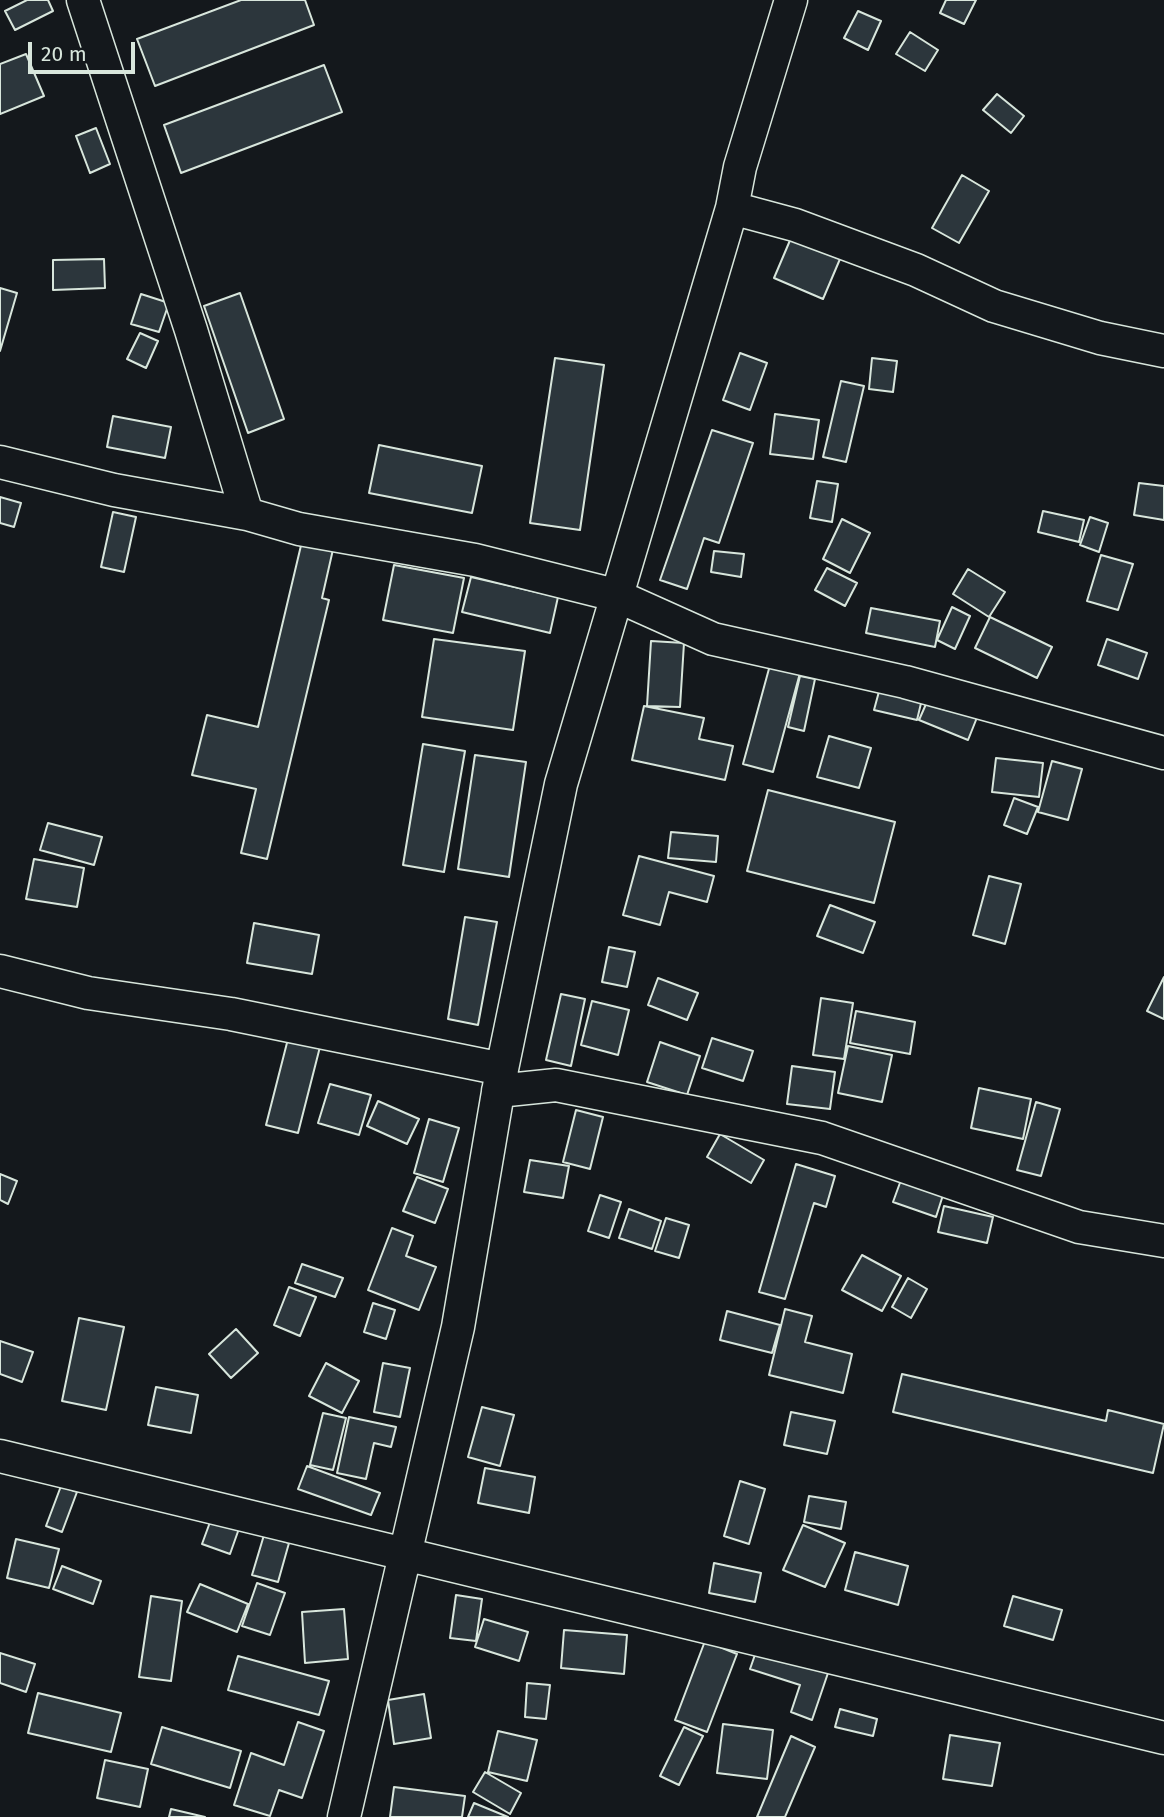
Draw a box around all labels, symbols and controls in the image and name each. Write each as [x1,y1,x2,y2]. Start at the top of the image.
scale bar [32,28,138,72]
text: 20 m [41,41,87,67]

